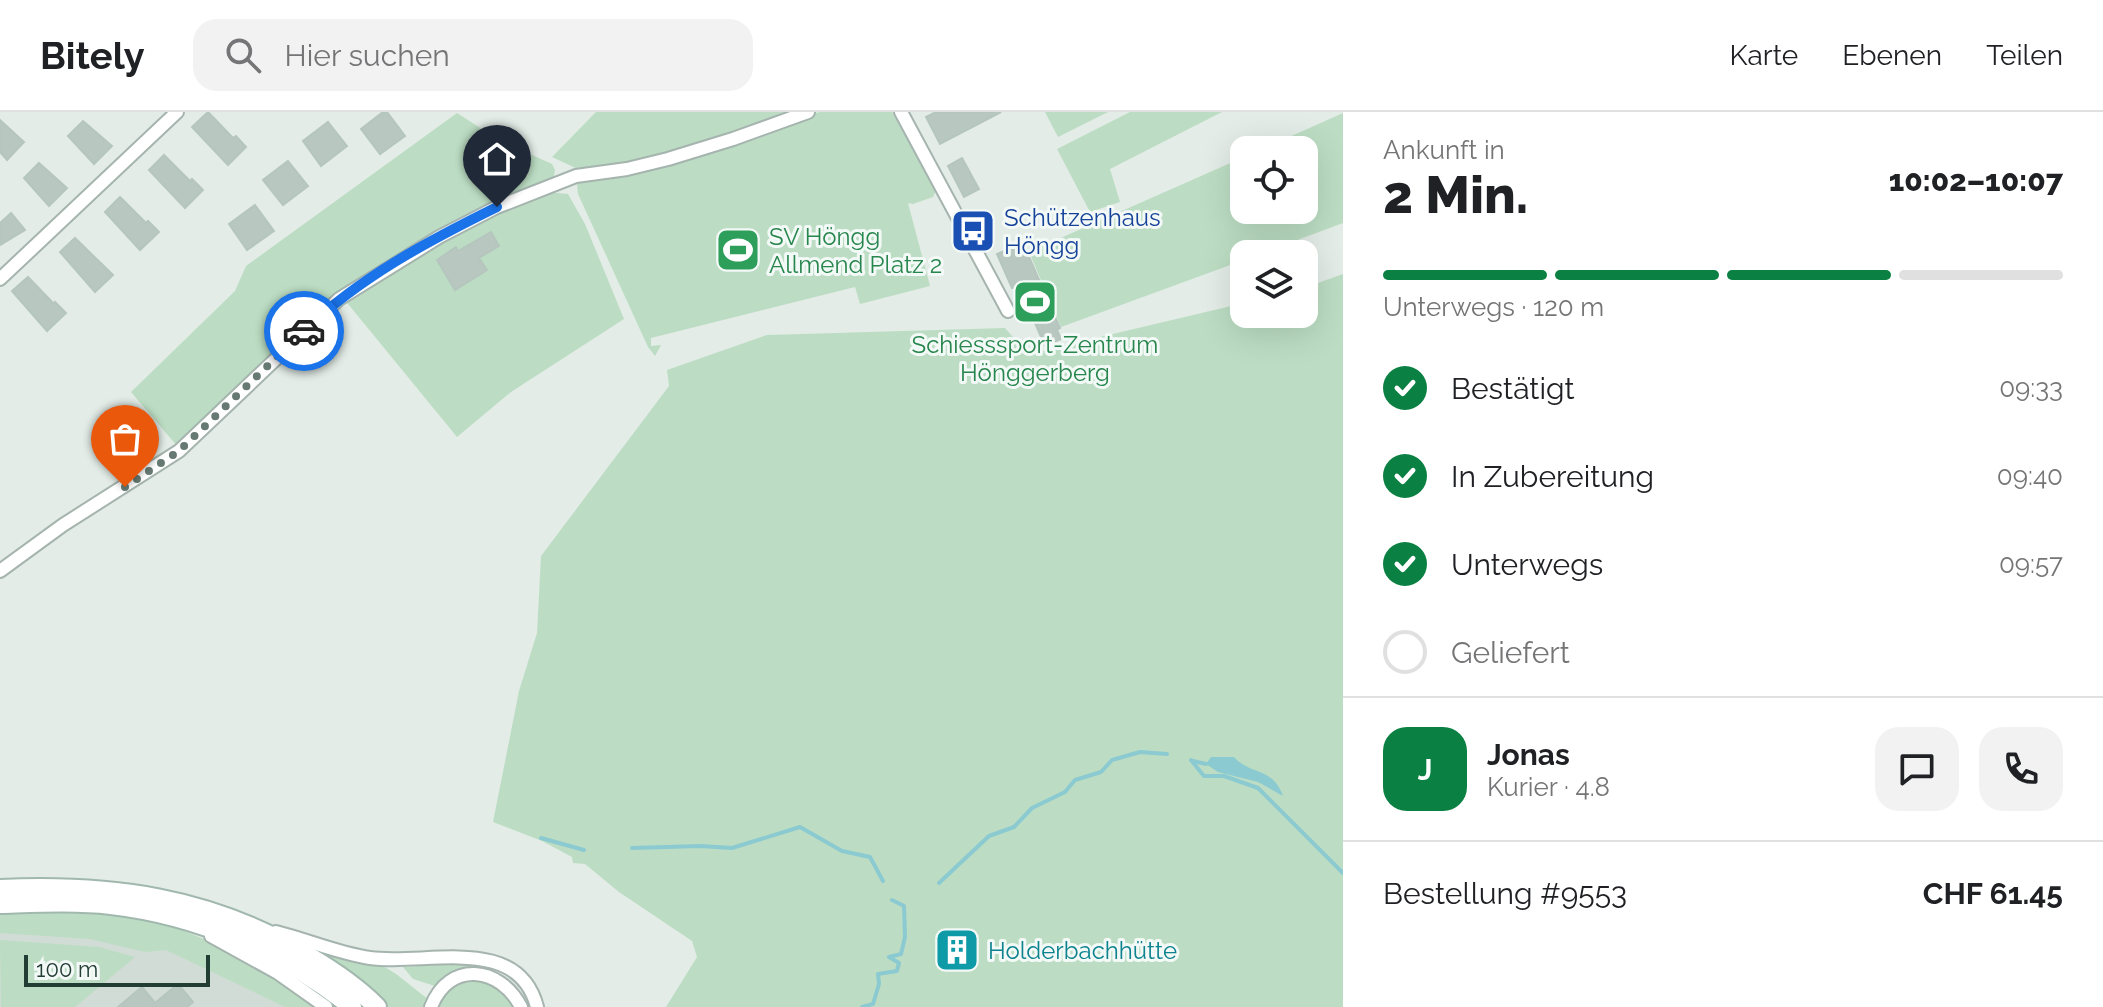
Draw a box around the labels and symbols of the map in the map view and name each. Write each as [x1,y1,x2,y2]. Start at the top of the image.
pin [463,125,531,207]
place label: Schützenhaus Höngg [1004,203,1161,260]
bus stop icon: Schützenhaus Höngg [949,207,997,255]
place label: SV Höngg Allmend Platz 2 [769,222,942,279]
sports icon: SV Höngg Allmend Platz 2 [714,226,762,274]
sports icon: Schiesssport-Zentrum Hönggerberg [1011,278,1059,326]
courier [264,291,344,371]
place label: Schiesssport-Zentrum Hönggerberg [912,330,1158,387]
pin [91,405,159,487]
building icon: Holderbachhütte [933,926,981,974]
place label: Holderbachhütte [988,936,1177,965]
scale bar [24,951,210,987]

